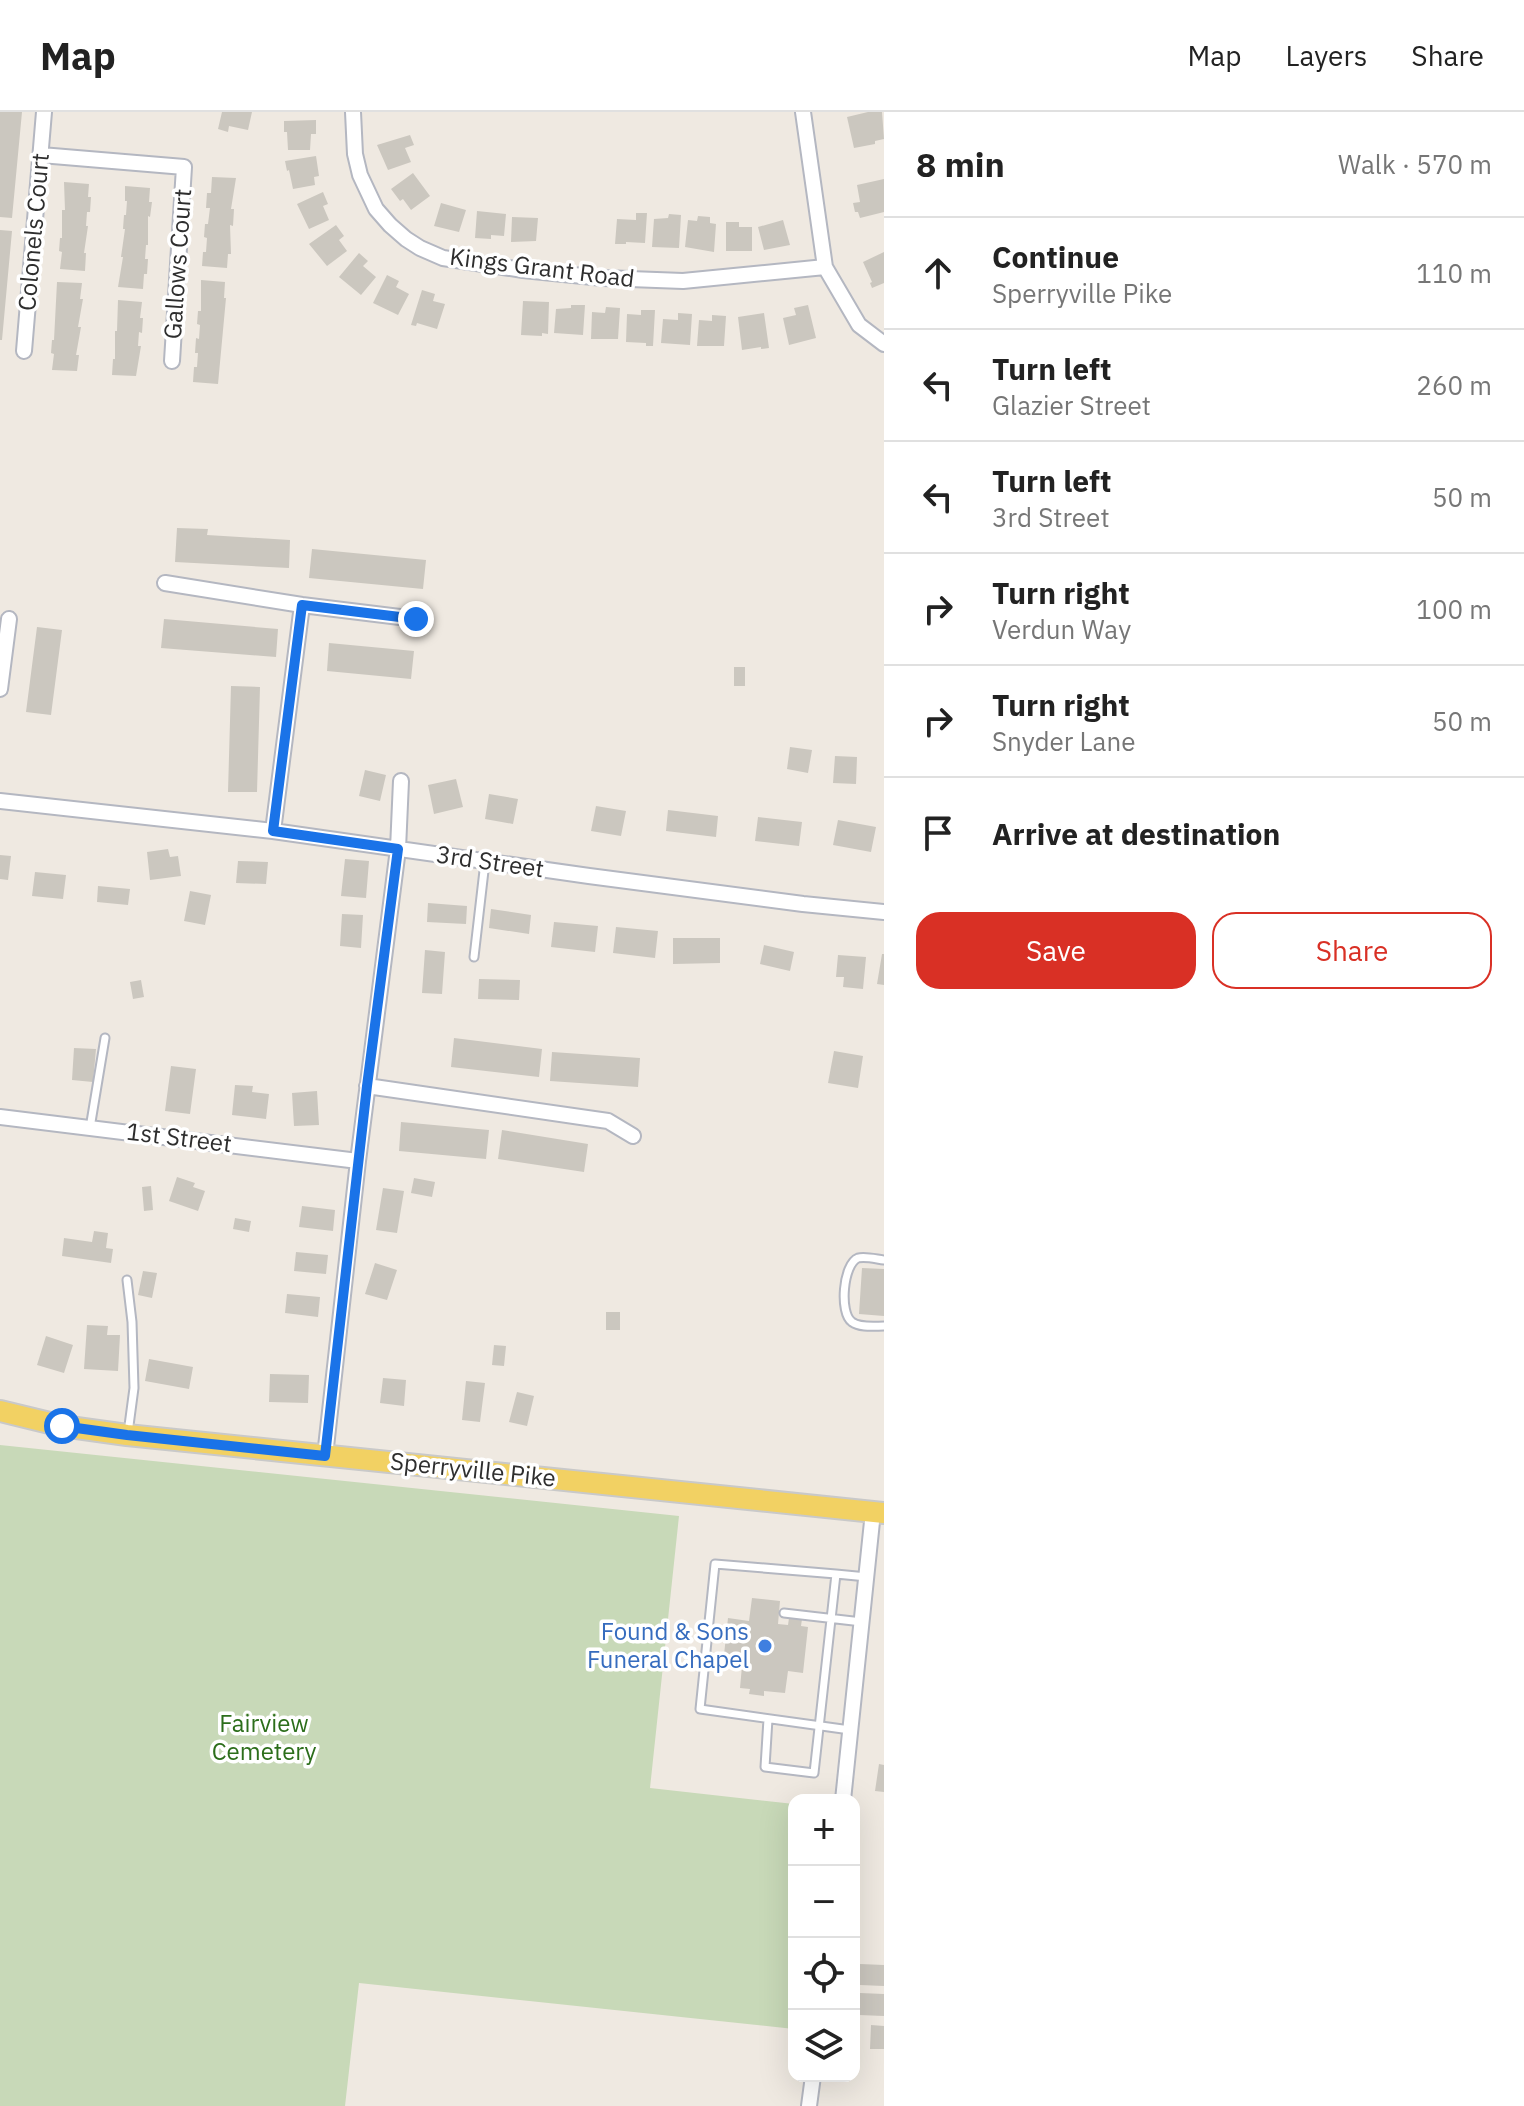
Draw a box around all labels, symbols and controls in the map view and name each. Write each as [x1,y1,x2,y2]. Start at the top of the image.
text: Map [40,31,116,80]
text: Map [1187,37,1241,74]
text: Layers [1285,37,1367,74]
text: Share [1411,37,1484,74]
text: 8 min [916,142,1005,186]
text: Walk · 570 m [1338,147,1492,181]
street label: Colonels Court [10,152,56,312]
street label: Gallows Court [156,188,198,340]
text: Continue [992,237,1119,276]
street label: Kings Grant Road [448,240,636,294]
icon: ahead [916,251,960,295]
text: 110 m [1416,256,1492,290]
text: Sperryville Pike [992,276,1172,310]
text: Turn left [992,349,1111,388]
icon: left [916,363,960,407]
text: 260 m [1416,368,1492,402]
text: Glazier Street [992,388,1151,422]
text: Turn left [992,461,1111,500]
icon: left [916,475,960,519]
text: 50 m [1432,480,1492,514]
text: 3rd Street [992,500,1110,534]
text: Turn right [992,573,1130,612]
icon: right [916,587,960,631]
text: 100 m [1416,592,1492,626]
route end [398,601,434,637]
text: Verdun Way [992,612,1131,646]
text: Turn right [992,685,1130,724]
icon: right [916,699,960,743]
text: 50 m [1432,704,1492,738]
text: Snyder Lane [992,724,1135,758]
icon: arrive [916,811,960,855]
text: Arrive at destination [992,814,1280,853]
street label: 3rd Street [434,838,546,884]
button: Save [916,912,1196,989]
button: Share [1212,912,1492,989]
street label: 1st Street [125,1115,234,1159]
route start [44,1408,80,1444]
street label: Sperryville Pike [389,1444,558,1494]
place label: Found & Sons Funeral Chapel [587,1615,749,1675]
marker: Found & Sons Funeral Chapel [756,1637,774,1655]
park label: Fairview Cemetery [212,1707,316,1767]
map controls [788,1794,860,2082]
button: + [788,1794,860,1866]
button: − [788,1866,860,1938]
button: locate [788,1938,860,2010]
button: layers [788,2010,860,2082]

